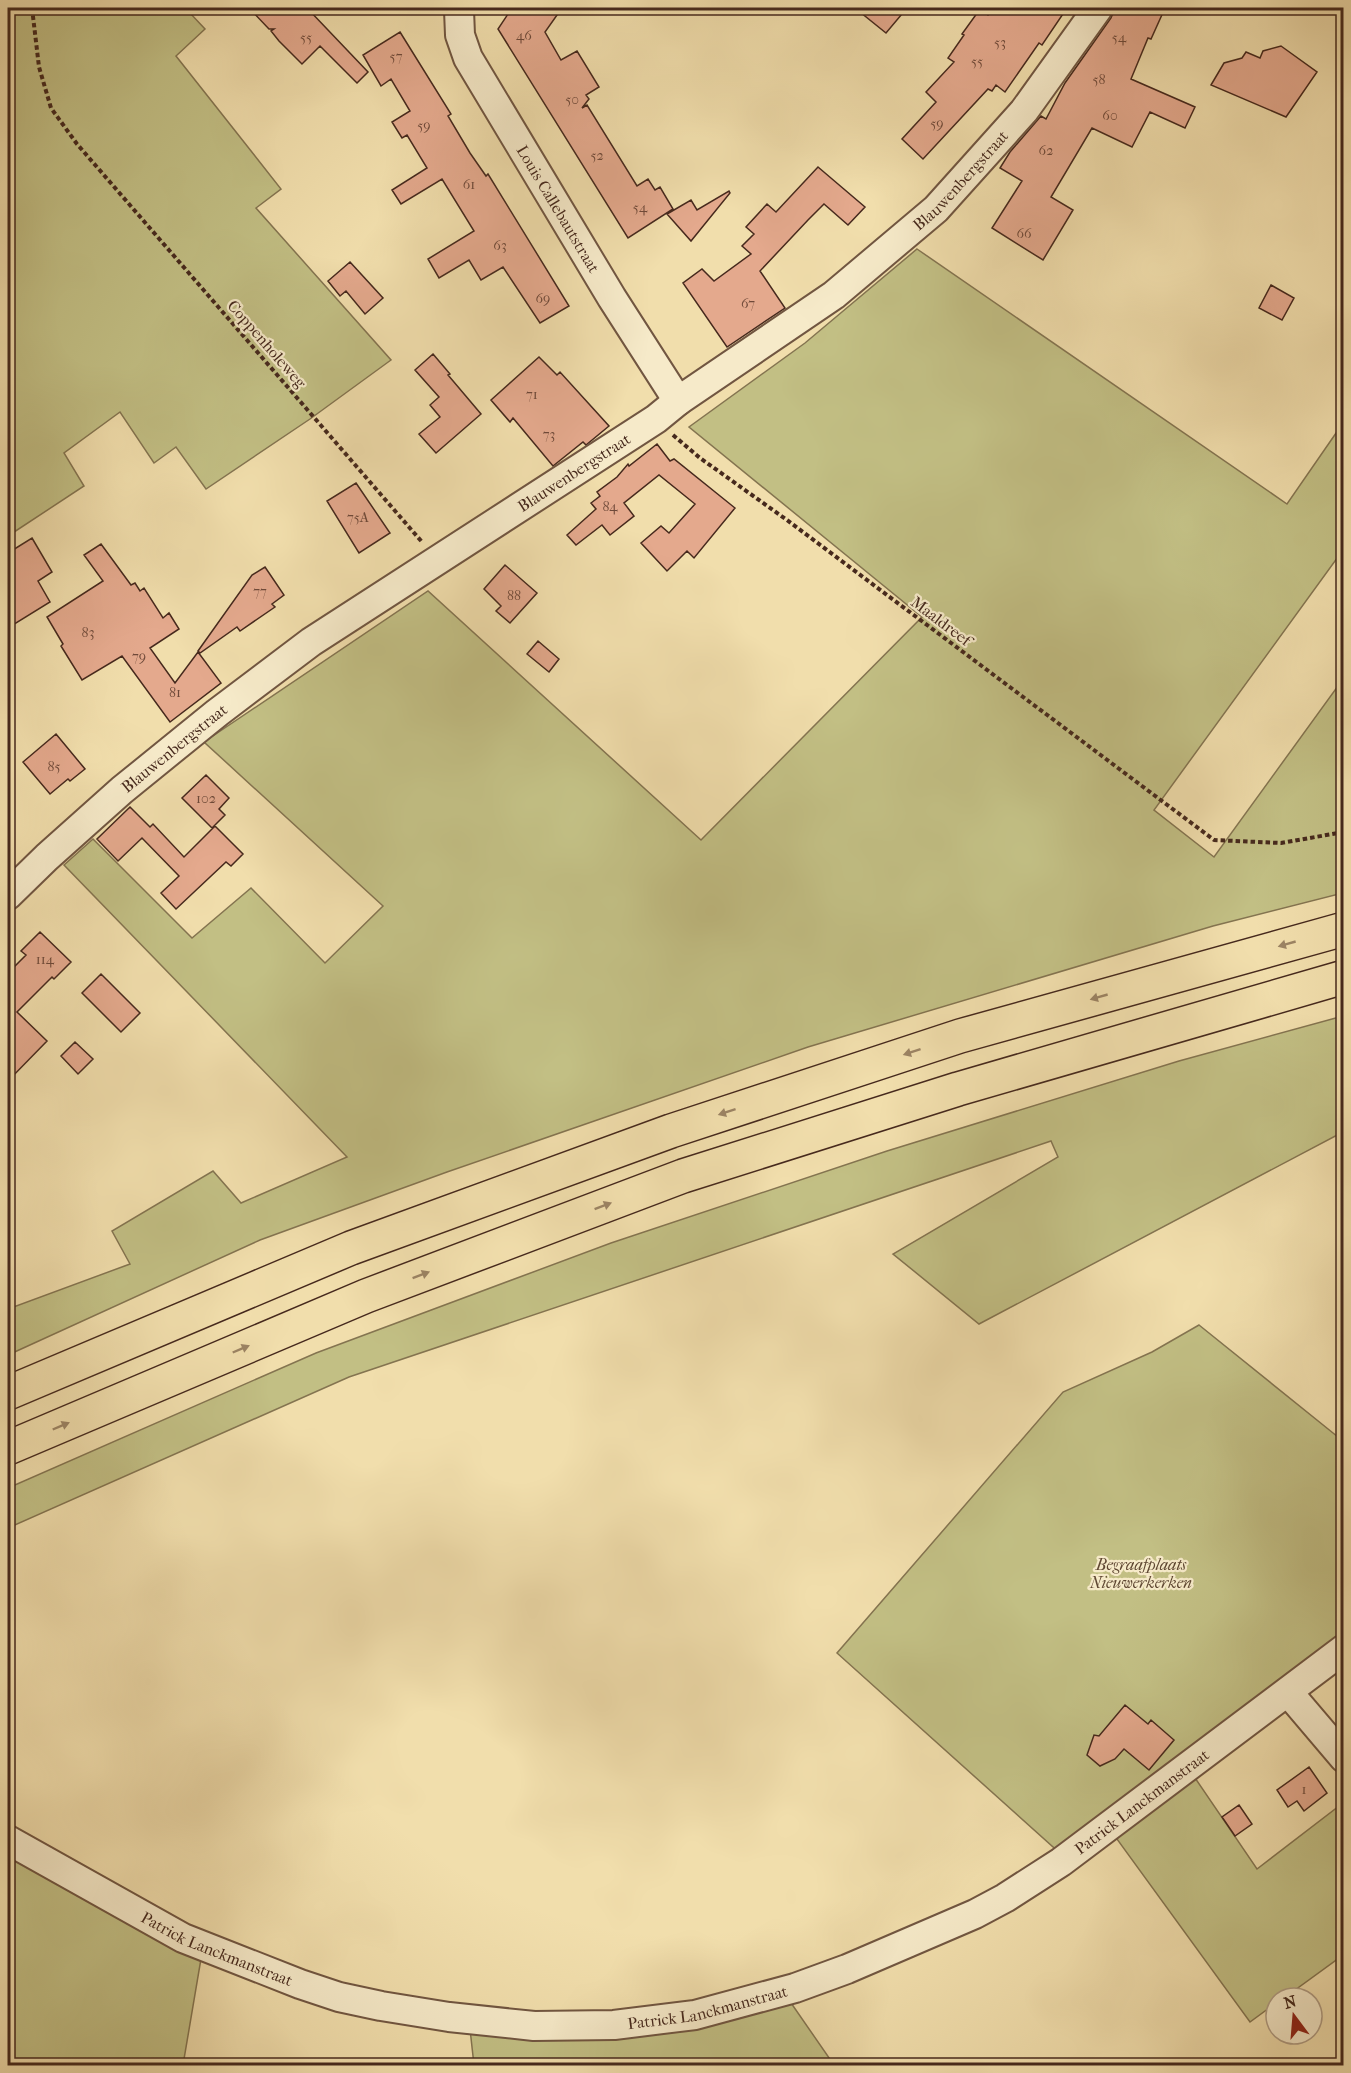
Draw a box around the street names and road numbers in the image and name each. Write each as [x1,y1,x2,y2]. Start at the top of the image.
street label: Blauwenbergstraat [909,126,1012,234]
street label: Louis Callebautstraat [513,142,604,276]
street label: Coppenholeweg [224,296,311,392]
street label: Blauwenbergstraat [514,429,634,516]
street label: Maaldreef [907,592,978,652]
street label: Blauwenbergstraat [117,699,231,796]
street label: Patrick Lanckmanstraat [1071,1744,1213,1858]
street label: Patrick Lanckmanstraat [138,1907,296,1990]
street label: Patrick Lanckmanstraat [626,1981,790,2033]

